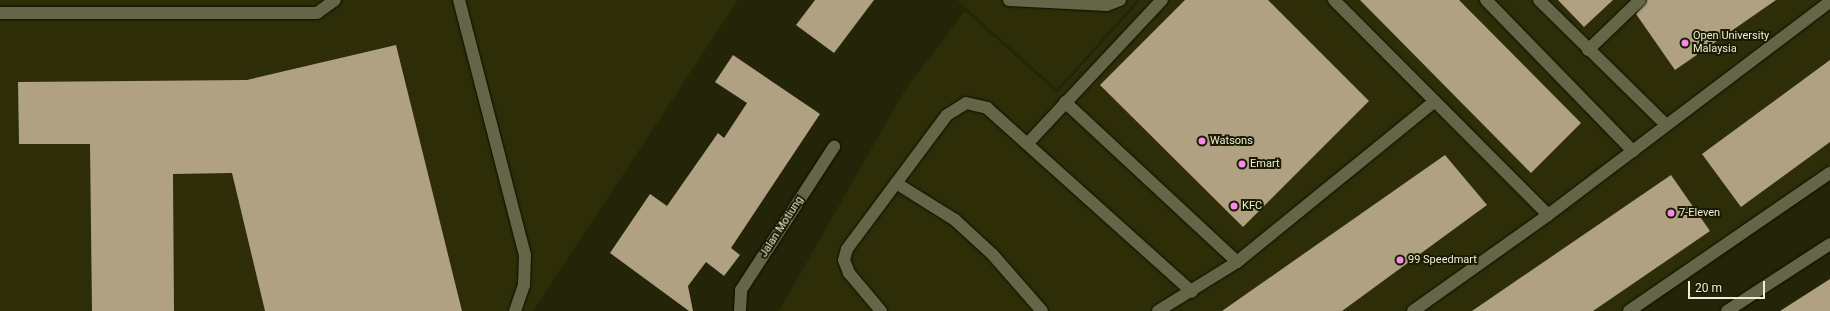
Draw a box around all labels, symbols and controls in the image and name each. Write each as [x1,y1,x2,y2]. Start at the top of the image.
place label: Open University Malaysia [1693,30,1769,56]
marker: Open University Malaysia [1680,38,1690,48]
place label: Watsons [1210,134,1253,148]
marker: Watsons [1197,136,1207,146]
place label: Emart [1250,157,1279,171]
marker: Emart [1237,159,1247,169]
street label: Jalan Motiung [757,194,807,260]
place label: KFC [1242,199,1262,213]
marker: KFC [1229,201,1239,211]
place label: 7-Eleven [1679,206,1720,220]
marker: 7-Eleven [1666,208,1676,218]
place label: 99 Speedmart [1408,253,1477,267]
marker: 99 Speedmart [1395,255,1405,265]
scale bar [1690,273,1767,299]
text: 20 m [1695,281,1722,295]

